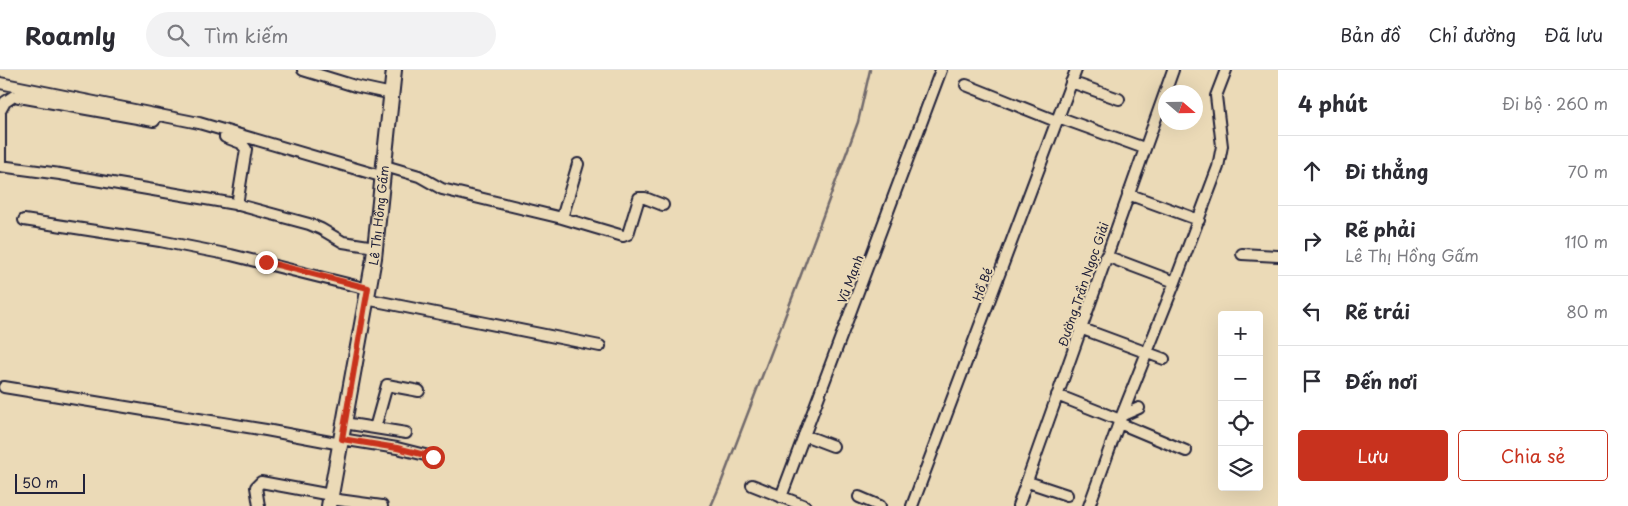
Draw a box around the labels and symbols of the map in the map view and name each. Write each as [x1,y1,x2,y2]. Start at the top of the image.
north arrow [1158,85,1203,130]
street label: Lê Thị Hồng Gấm [364,164,393,267]
street label: Đường Trần Ngọc Giải [1053,219,1113,349]
route end [255,251,278,274]
street label: Vũ Mạnh [832,252,868,306]
street label: Hồ Bé [967,264,997,303]
route start [422,446,445,469]
scale bar [15,471,85,494]

